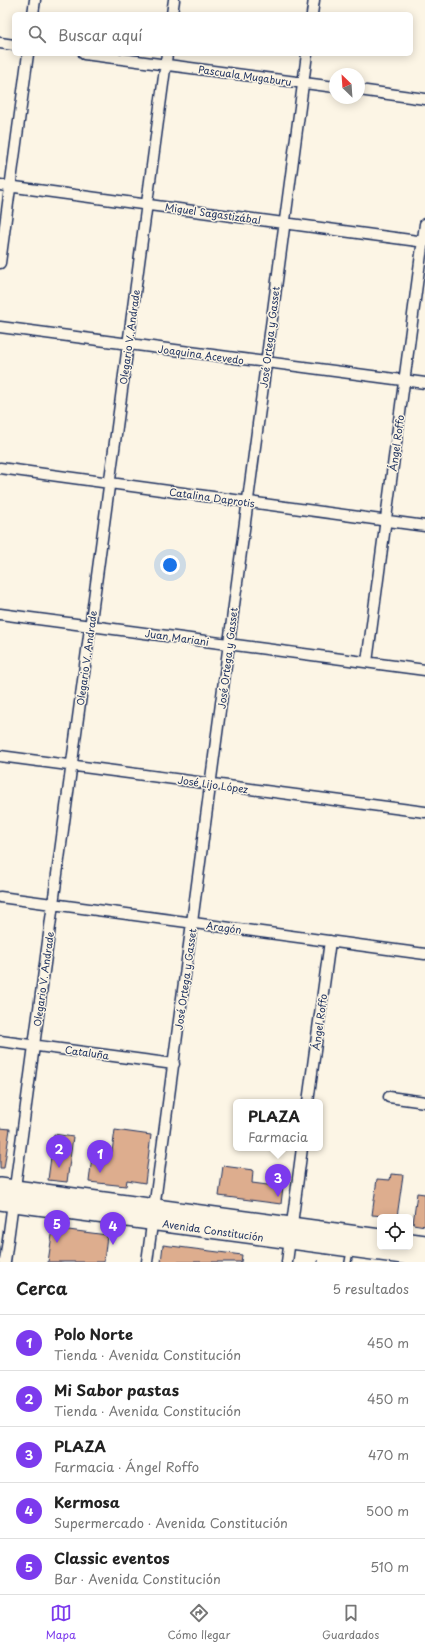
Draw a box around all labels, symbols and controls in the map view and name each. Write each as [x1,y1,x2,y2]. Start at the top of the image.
search box [12,12,413,56]
icon: search [26,23,48,45]
text: Buscar aquí [58,23,142,46]
street label: Pascuala Mugaburu [197,61,293,89]
north arrow [329,68,365,104]
street label: Miguel Sagastizábal [164,199,262,227]
street label: José Ortega y Gasset [255,285,284,389]
street label: Olegario V. Andrade [115,288,143,385]
street label: Joaquina Acevedo [157,341,245,367]
street label: Ángel Roffo [385,413,407,472]
street label: Catalina Daprotis [168,484,256,510]
your location [160,555,180,575]
street label: José Ortega y Gasset [213,606,242,710]
street label: Olegario V. Andrade [72,609,100,706]
street label: Juan Mariani [144,625,210,649]
street label: José Lijo López [177,772,249,796]
street label: Aragón [205,917,243,937]
street label: José Ortega y Gasset [170,927,201,1031]
street label: Olegario V. Andrade [29,930,57,1027]
street label: Ángel Roffo [308,992,330,1051]
street label: Cataluña [64,1041,111,1063]
popup [233,1099,323,1151]
text: PLAZA [248,1104,300,1127]
text: Farmacia [248,1127,308,1146]
pin: 2 [46,1135,72,1168]
pin: 1 [87,1140,113,1173]
pin: 3 [265,1164,291,1197]
pin: 5 [44,1210,70,1243]
pin: 4 [100,1212,126,1245]
map controls [377,1214,413,1250]
button: locate [377,1214,413,1250]
street label: Avenida Constitución [162,1215,264,1245]
text: Cerca [16,1275,67,1301]
text: 5 resultados [332,1279,409,1298]
text: Polo Norte [54,1322,133,1345]
text: 1 [26,1333,32,1352]
text: 450 m [367,1333,409,1352]
text: Tienda · Avenida Constitución [54,1345,241,1364]
text: Mi Sabor pastas [54,1378,179,1401]
text: 2 [24,1389,34,1408]
text: 450 m [367,1389,409,1408]
text: Tienda · Avenida Constitución [54,1401,241,1420]
text: PLAZA [54,1434,106,1457]
text: 3 [25,1445,33,1464]
text: 470 m [368,1445,409,1464]
text: Farmacia · Ángel Roffo [54,1457,199,1476]
text: Kermosa [54,1490,120,1513]
text: 4 [25,1501,33,1520]
text: 500 m [366,1501,409,1520]
text: Supermercado · Avenida Constitución [54,1513,288,1532]
text: Classic eventos [54,1546,170,1569]
text: 5 [25,1557,33,1576]
text: 510 m [370,1557,409,1576]
text: Bar · Avenida Constitución [54,1569,221,1588]
tab: Mapa [46,1602,76,1643]
tab: Cómo llegar [168,1602,230,1643]
tab: Guardados [322,1602,379,1643]

